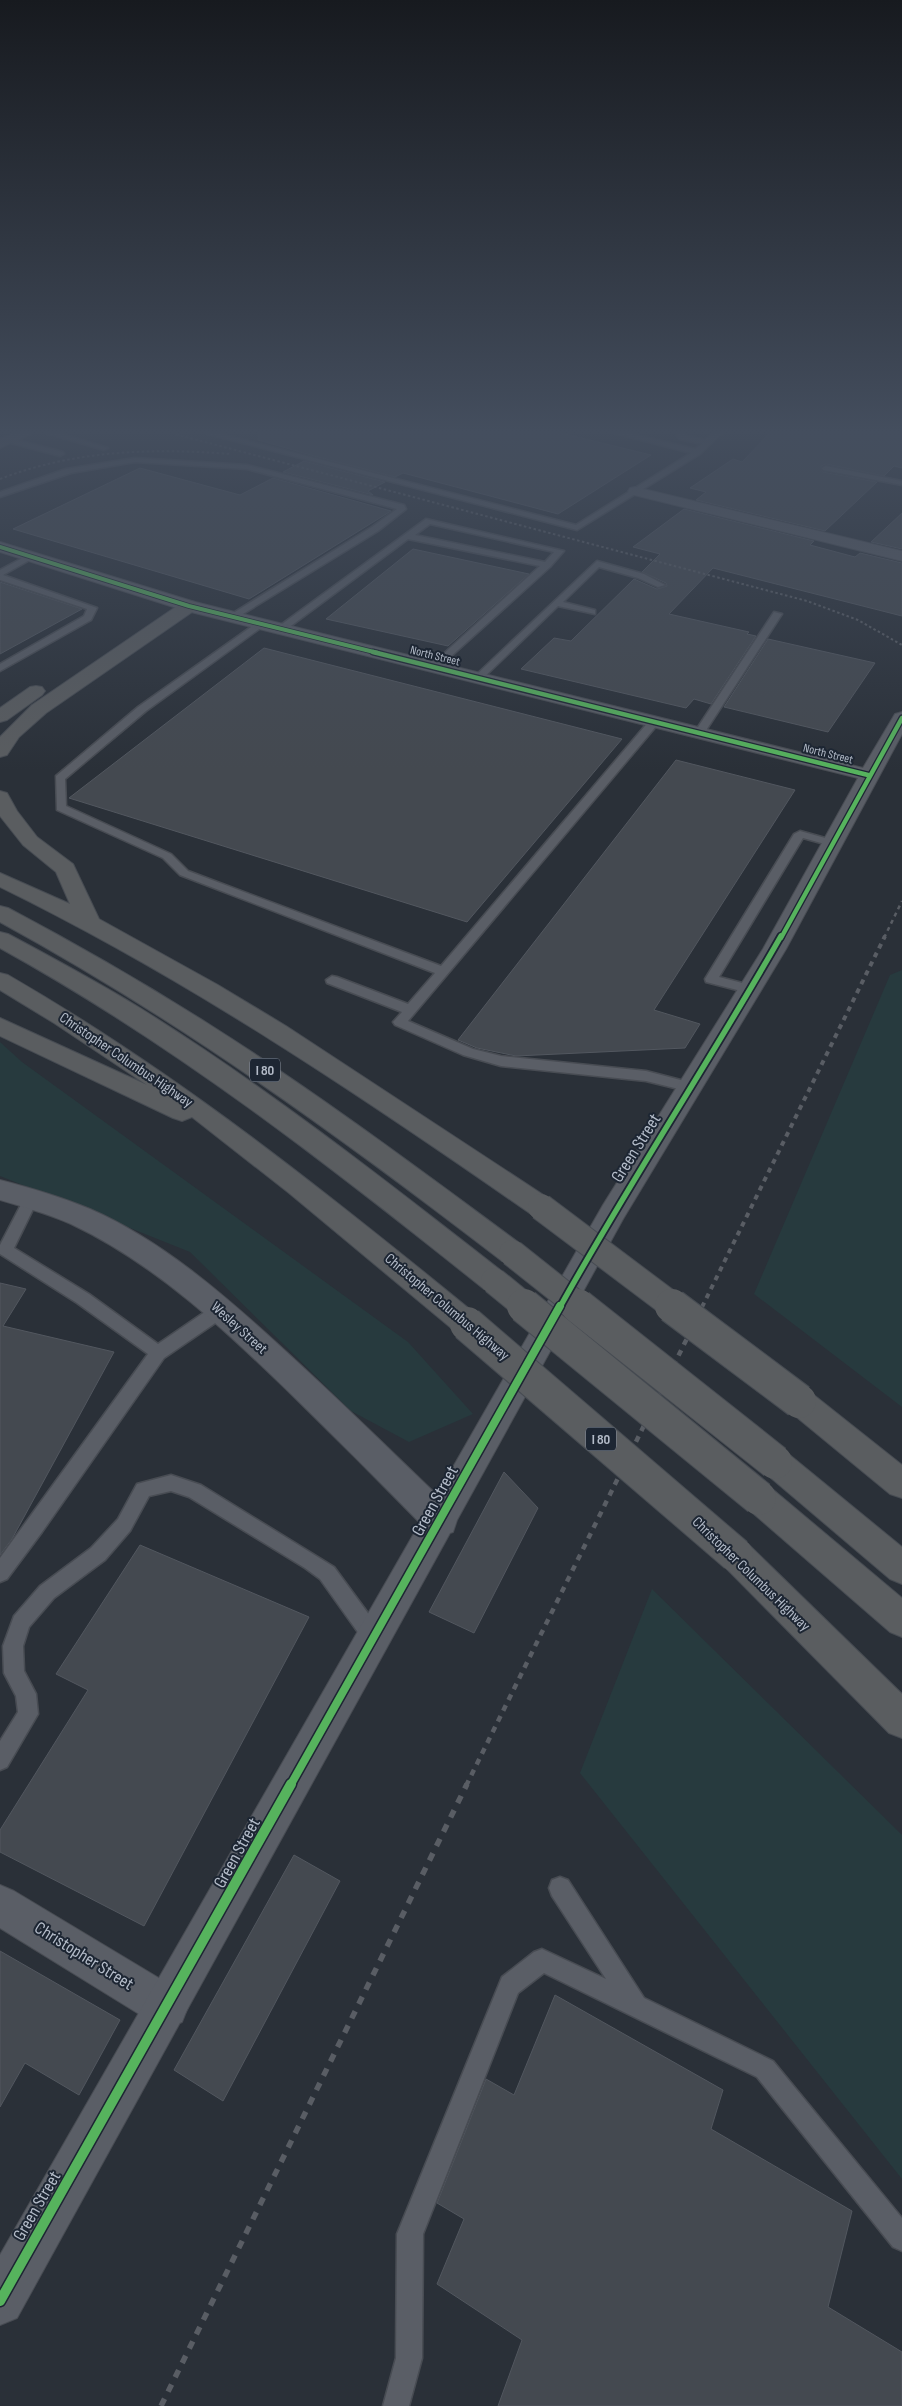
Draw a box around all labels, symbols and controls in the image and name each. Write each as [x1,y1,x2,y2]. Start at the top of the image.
street label: North Street [409,643,462,669]
street label: North Street [802,741,855,767]
street label: Christopher Columbus Highway [56,1008,197,1112]
road number: I 80 [250,1058,280,1082]
street label: Green Street [607,1109,666,1186]
street label: Christopher Columbus Highway [381,1249,513,1365]
street label: Wesley Street [207,1298,271,1359]
road number: I 80 [586,1428,616,1450]
street label: Green Street [407,1462,463,1540]
street label: Christopher Columbus Highway [688,1513,814,1636]
street label: Green Street [209,1814,265,1892]
street label: Christopher Street [31,1917,138,1995]
street label: Green Street [9,2167,66,2245]

